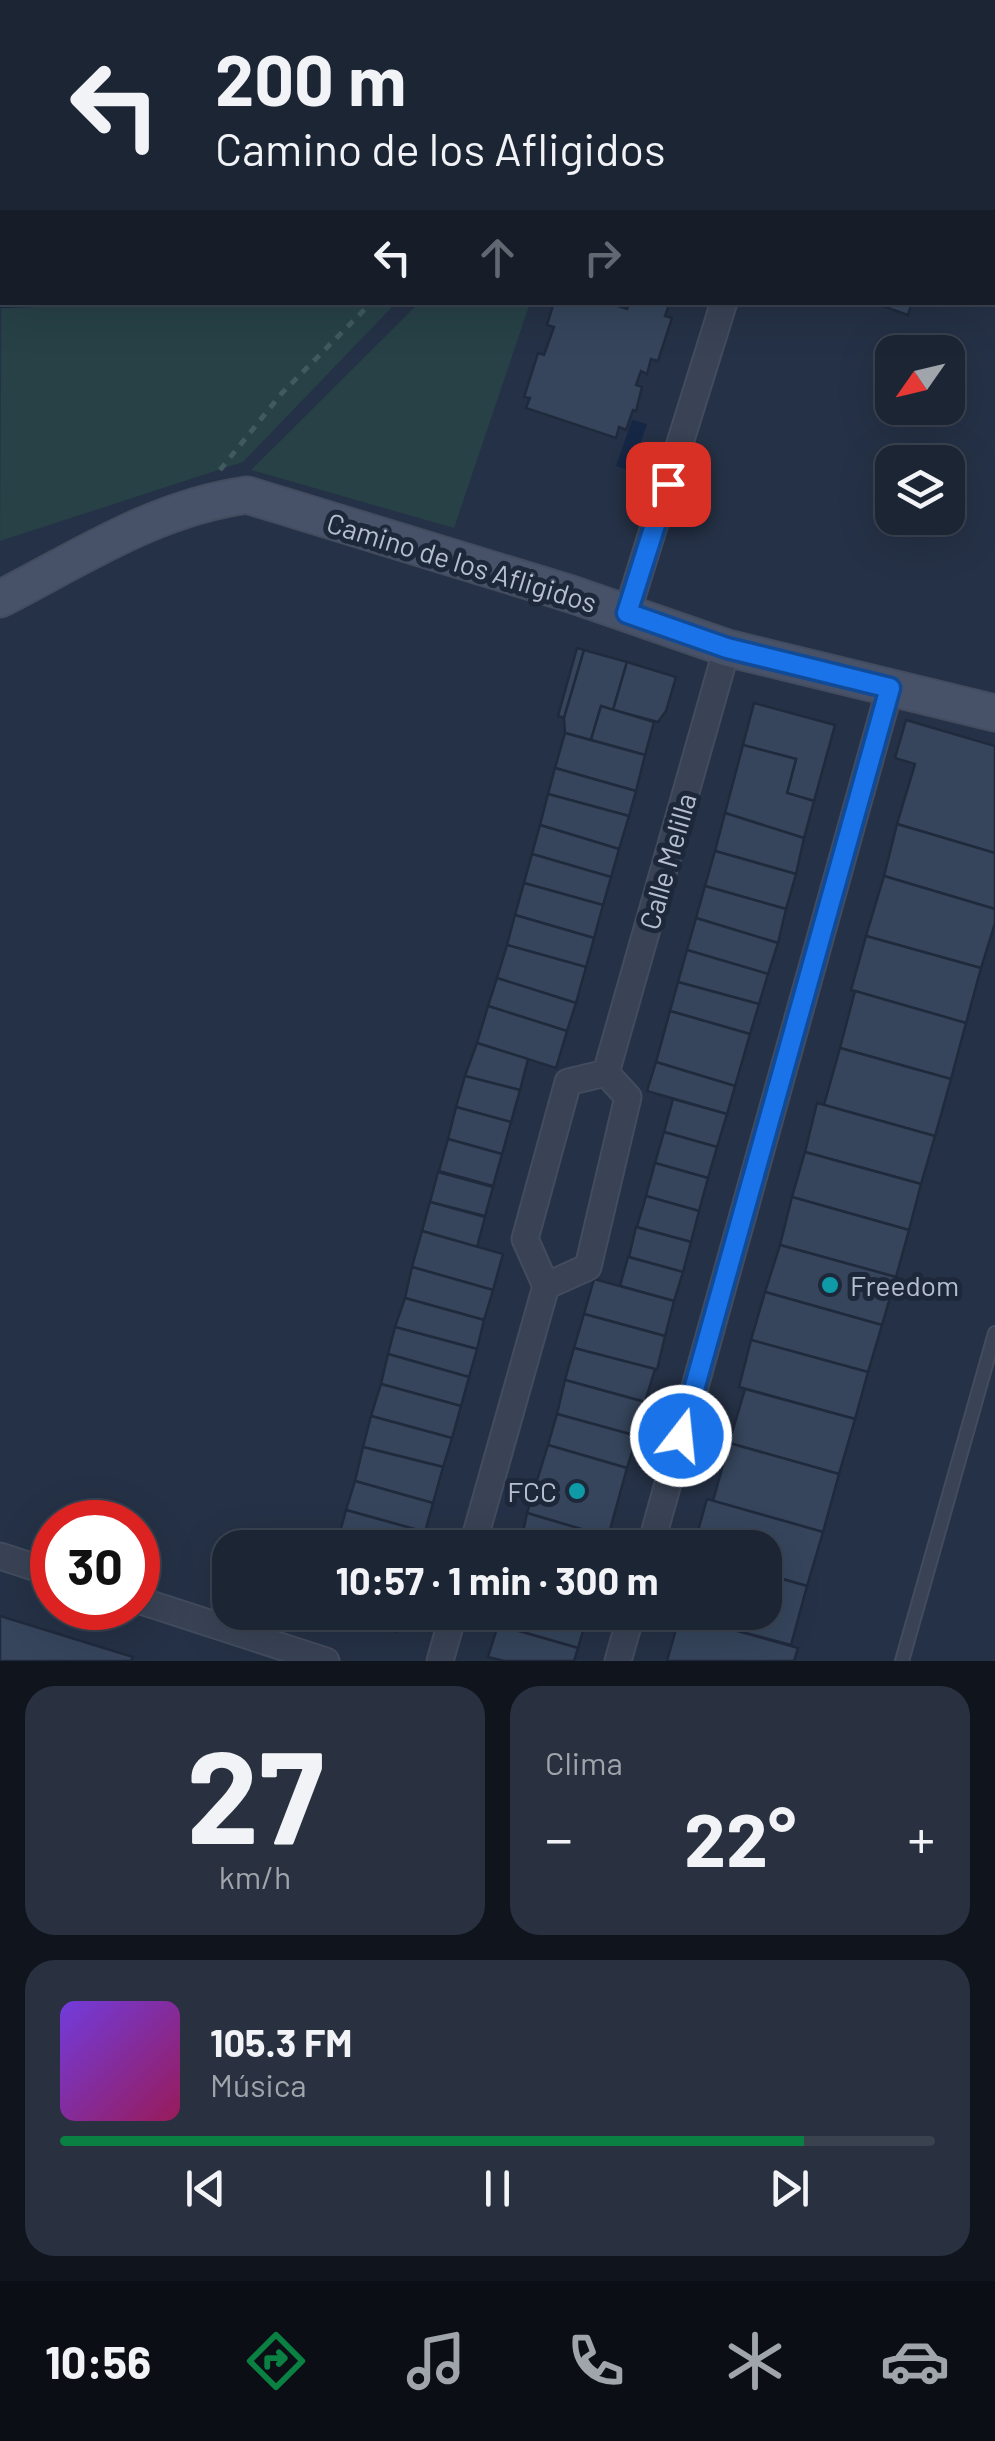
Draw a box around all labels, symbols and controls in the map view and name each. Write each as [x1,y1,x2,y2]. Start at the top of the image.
text: 200 m [215,36,406,120]
icon: left [50,40,180,170]
text: Camino de los Afligidos [215,121,666,175]
icon: left [365,230,420,285]
icon: ahead [470,230,525,285]
icon: right [575,230,630,285]
north arrow [875,335,965,425]
map controls [875,335,965,535]
pin [626,442,711,527]
button: layers [875,445,965,535]
icon: arrive [641,457,696,512]
street label: Camino de los Afligidos [323,505,601,619]
street label: Calle Melilla [631,789,703,933]
place label: Freedom [850,1268,959,1302]
marker: Freedom [819,1274,841,1296]
position arrow [629,1384,733,1488]
place label: FCC [507,1474,557,1508]
marker: FCC [566,1480,588,1502]
speed limit sign: 30 [30,1500,160,1630]
text: 10:57 · 1 min · 300 m [336,1557,658,1603]
text: 27 [186,1714,324,1870]
text: Clima [545,1743,623,1781]
text: 22° [684,1792,796,1882]
text: − [545,1804,573,1870]
text: + [907,1804,935,1870]
text: km/h [219,1857,291,1895]
text: 105.3 FM [210,2019,352,2065]
text: Música [210,2065,307,2103]
icon: previous [178,2161,233,2216]
icon: pause [470,2161,525,2216]
icon: next [762,2161,817,2216]
icon: directions [241,2326,311,2396]
icon: music [401,2326,471,2396]
icon: phone [561,2326,631,2396]
icon: climate [720,2326,790,2396]
icon: car [880,2326,950,2396]
text: 10:56 [45,2334,151,2388]

